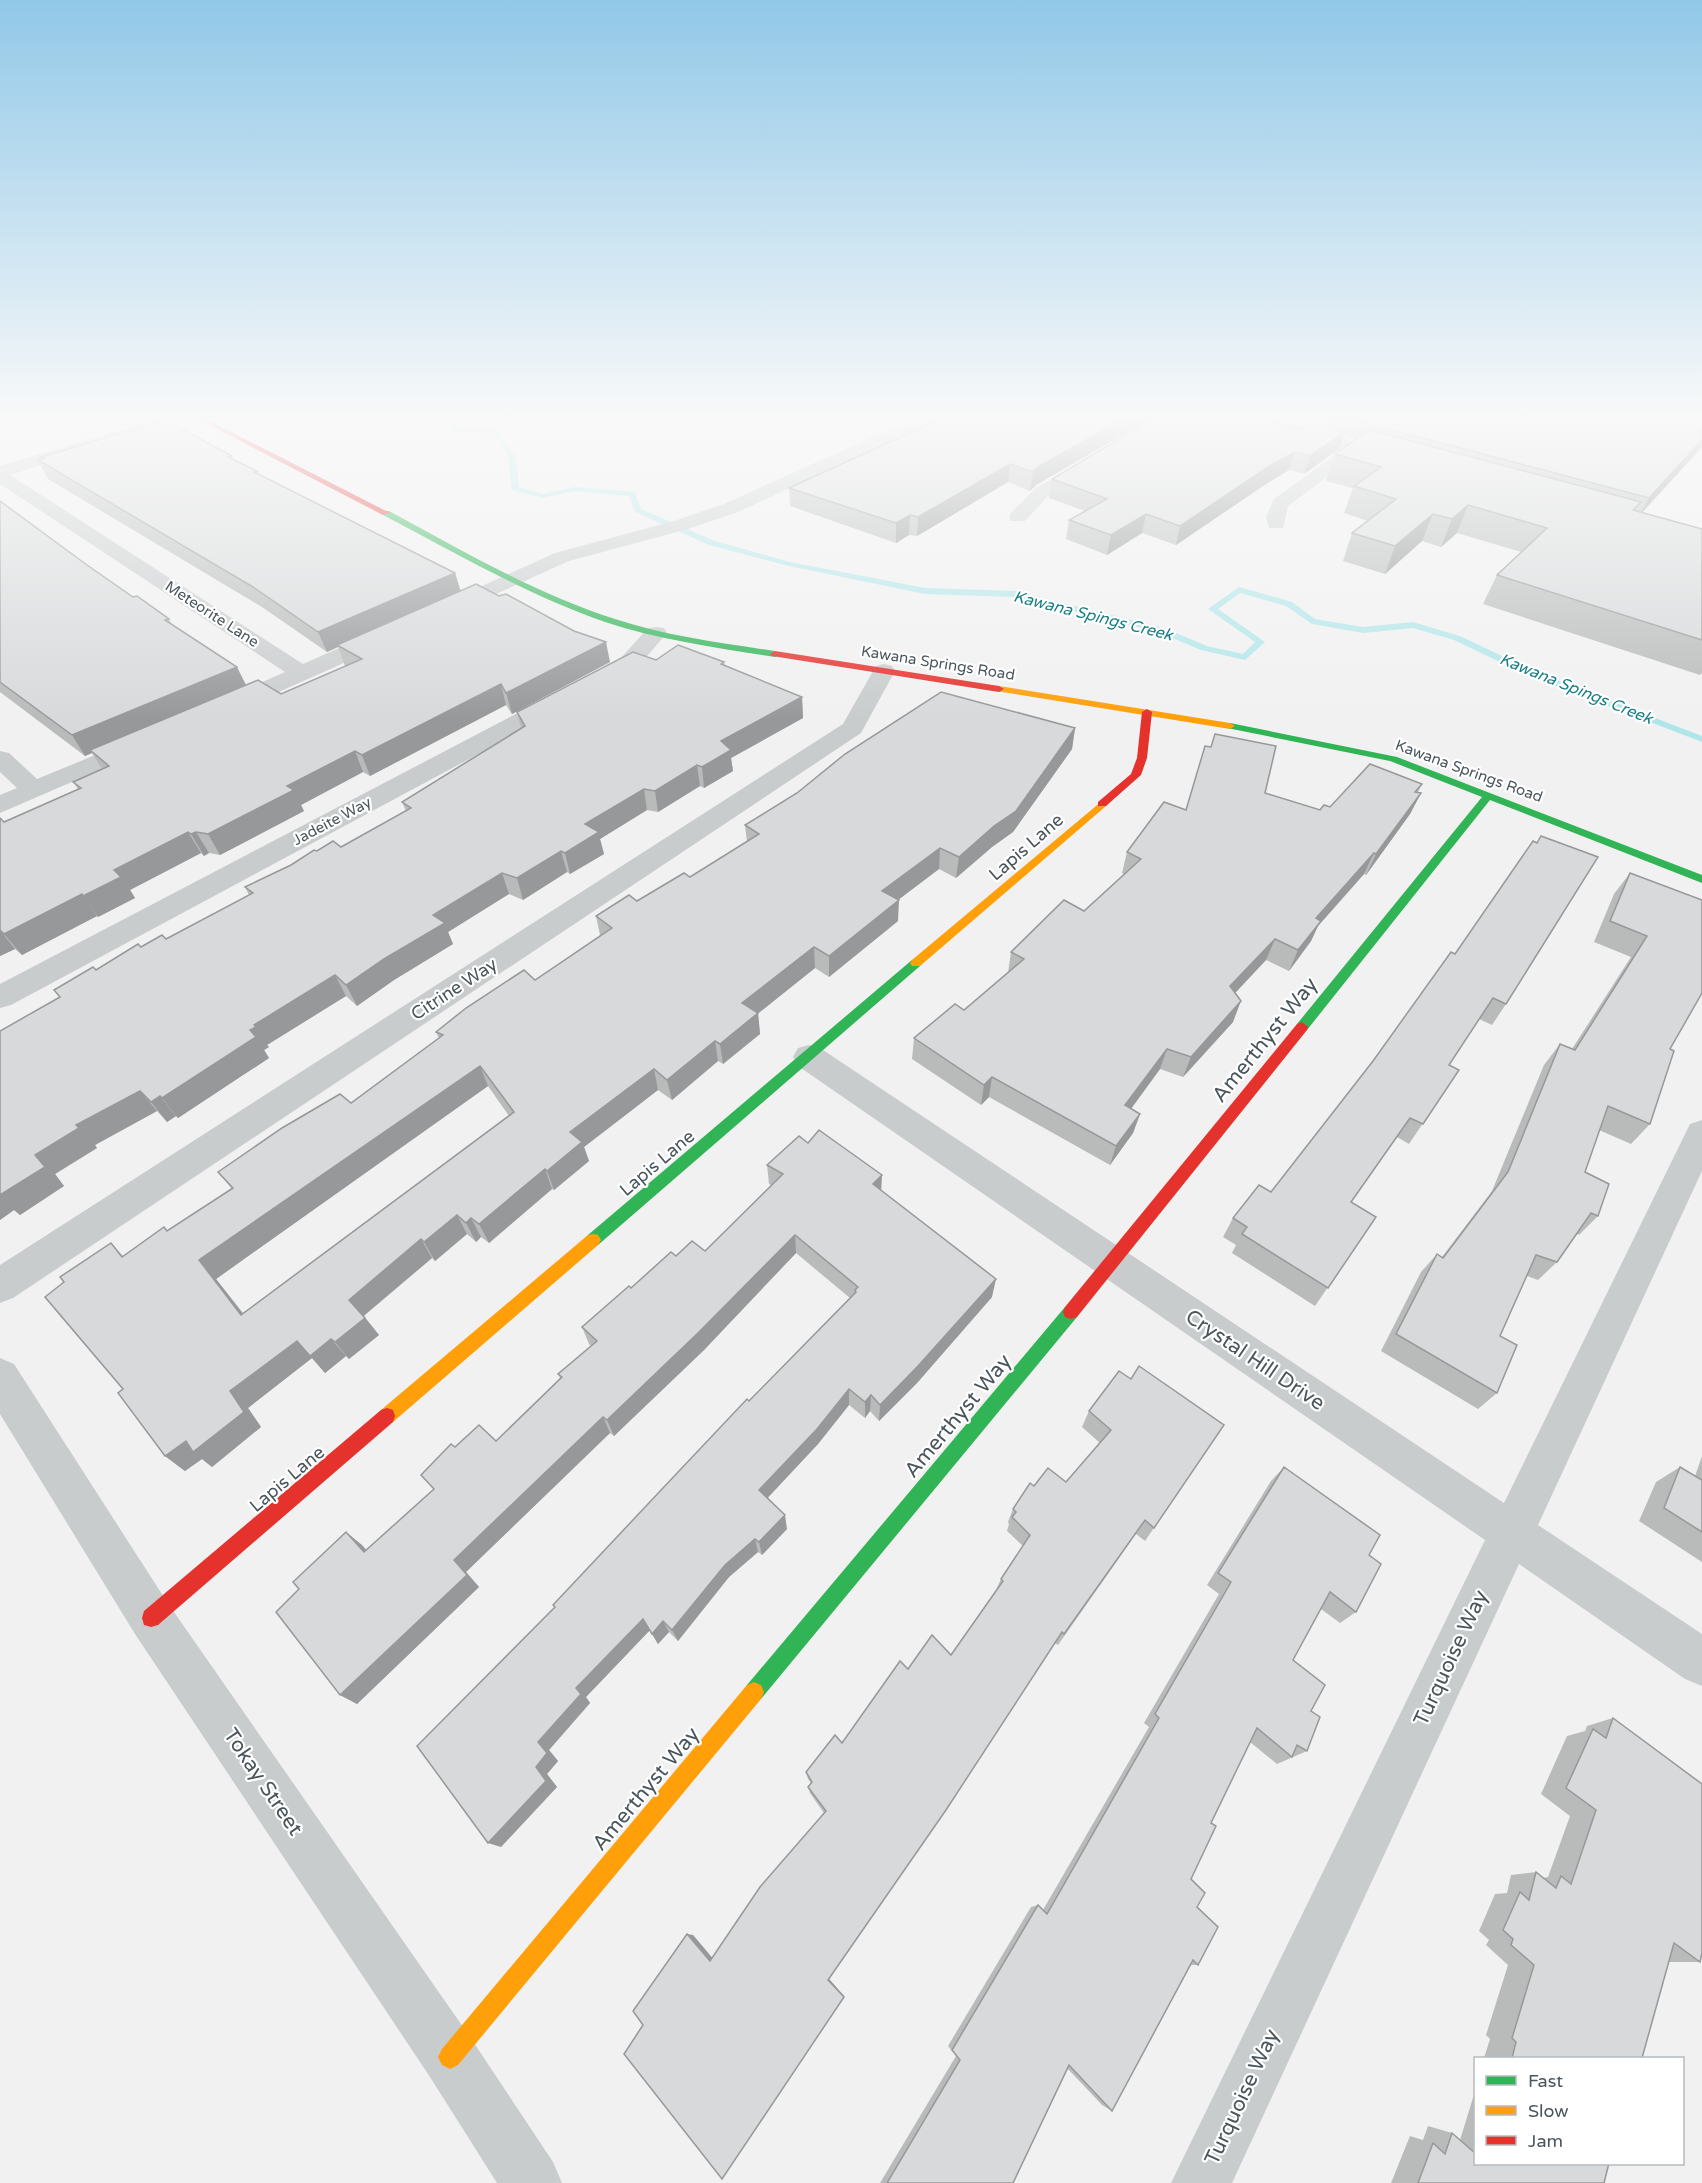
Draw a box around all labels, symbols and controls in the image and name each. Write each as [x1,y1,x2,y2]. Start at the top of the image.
street label: Meteorite Lane [162,577,262,651]
water label: Kawana Spings Creek [1011,587,1176,646]
street label: Kawana Springs Road [860,642,1016,684]
water label: Kawana Spings Creek [1497,649,1657,729]
street label: Kawana Springs Road [1393,736,1545,806]
street label: Jadeite Way [290,793,374,849]
street label: Lapis Lane [984,809,1068,885]
street label: Citrine Way [407,953,501,1025]
street label: Amerthyst Way [1207,973,1323,1107]
street label: Lapis Lane [615,1125,699,1201]
street label: Crystal Hill Drive [1181,1304,1330,1416]
street label: Amerthyst Way [899,1349,1017,1483]
street label: Lapis Lane [245,1441,329,1517]
street label: Turquoise Way [1409,1586,1493,1730]
street label: Amerthyst Way [587,1722,705,1856]
street label: Tokay Street [218,1724,308,1840]
street label: Turquoise Way [1200,2025,1284,2169]
legend [1474,2057,1684,2165]
text: Fast [1528,2070,1563,2092]
text: Slow [1528,2100,1569,2122]
text: Jam [1528,2130,1563,2152]

